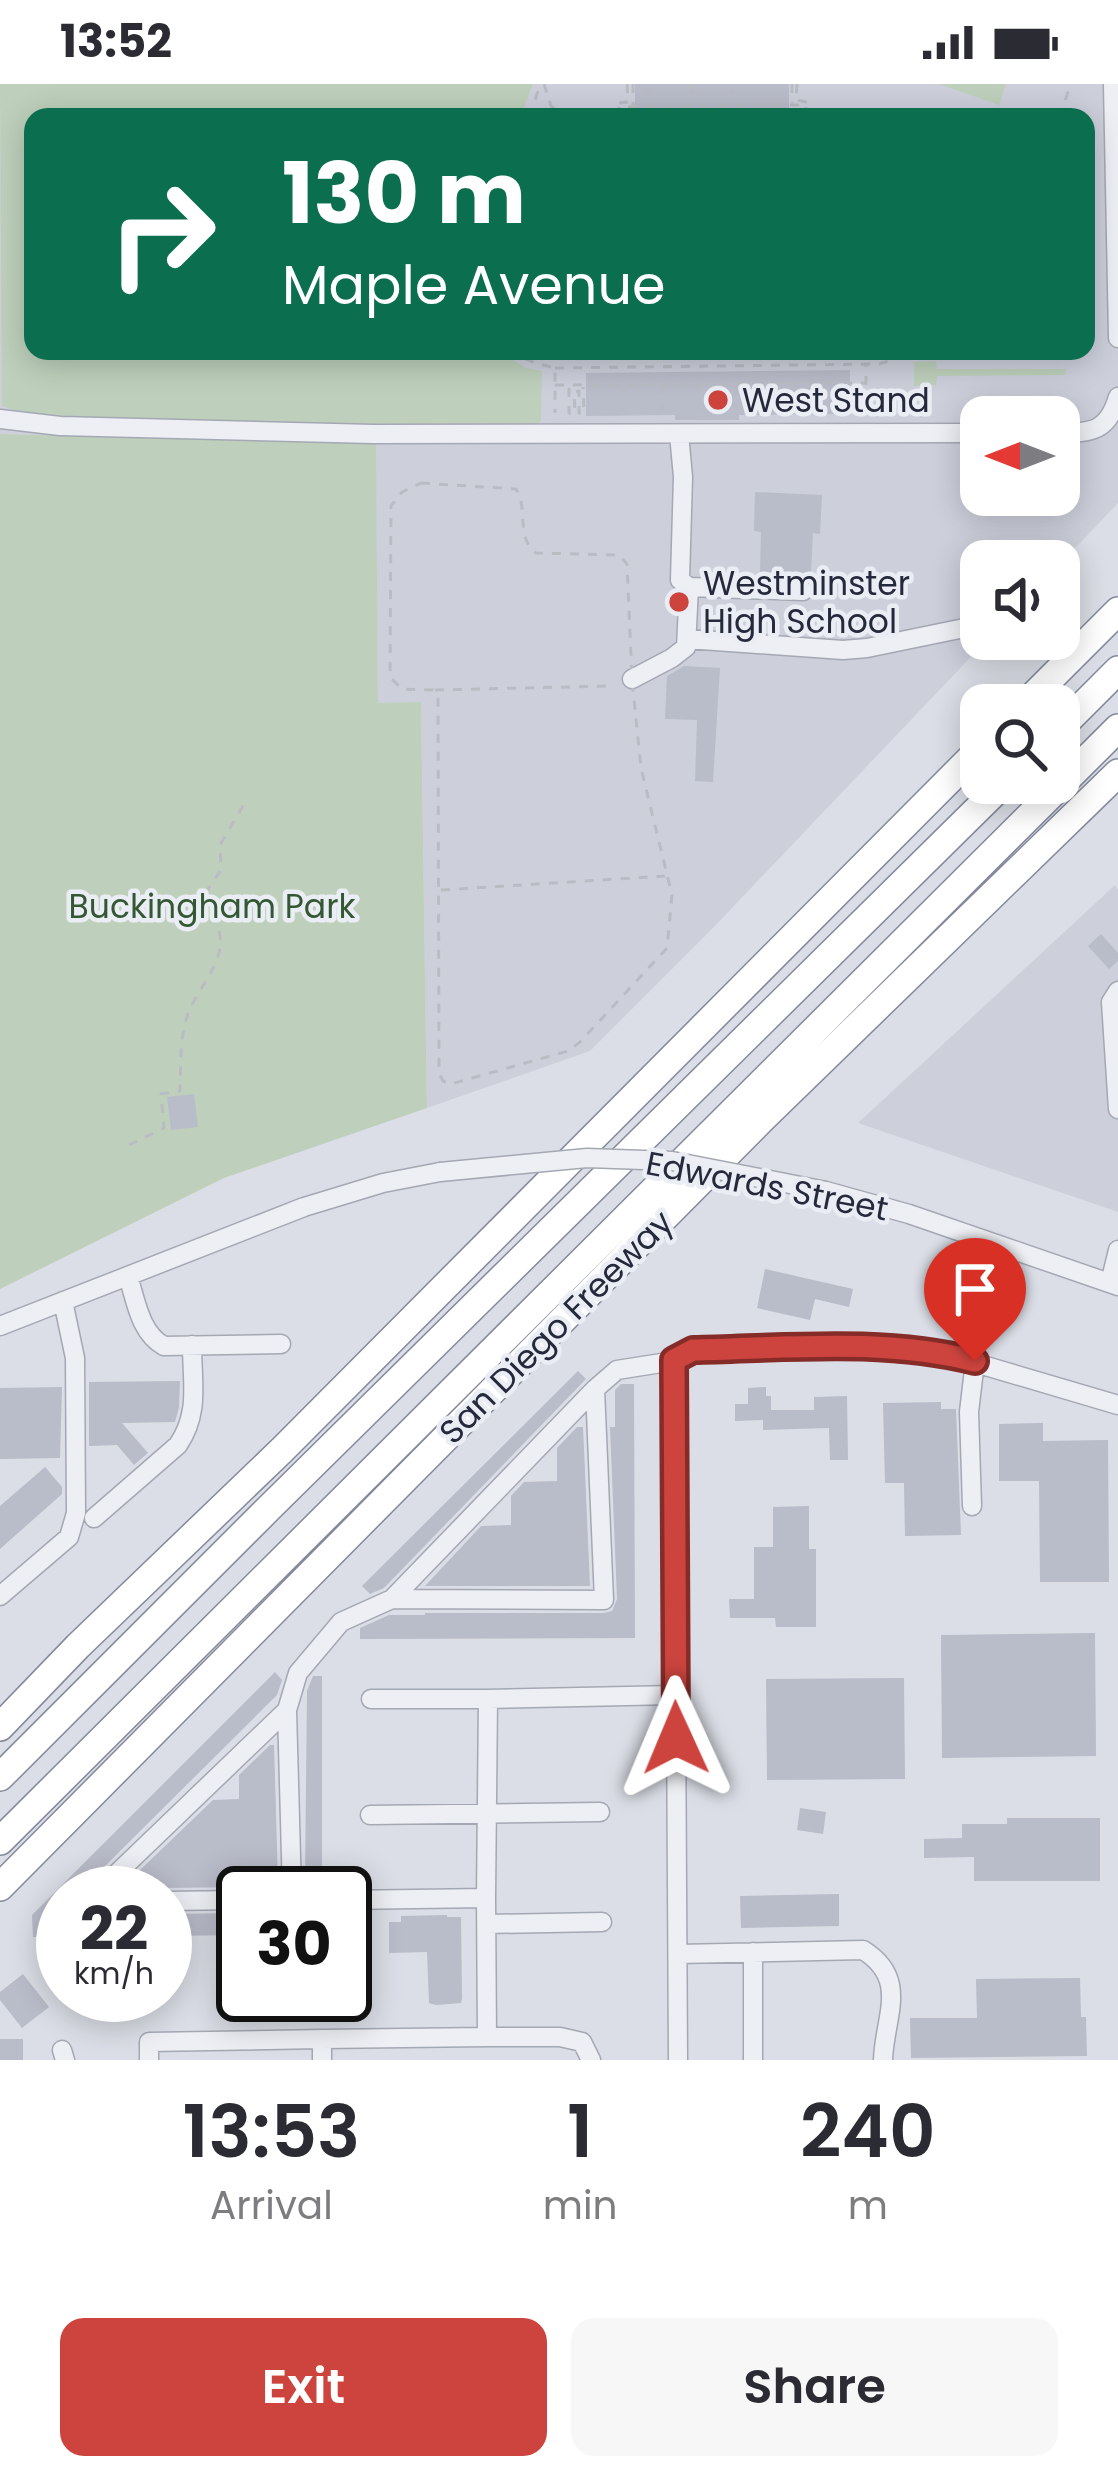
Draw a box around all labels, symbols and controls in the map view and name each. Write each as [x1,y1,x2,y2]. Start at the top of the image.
text: 13:52 [60,10,172,73]
text: 130 m [282,135,526,252]
icon: right [84,156,240,312]
text: Maple Avenue [282,247,665,323]
place label: West Stand [742,377,930,424]
marker: West Stand [705,387,731,413]
north arrow [960,396,1080,516]
map controls [960,396,1080,804]
button: sound [960,540,1080,660]
place label: Westminster High School [703,560,910,645]
marker: Westminster High School [666,589,692,615]
button: search [960,684,1080,804]
park label: Buckingham Park [69,883,355,930]
street label: Edwards Street [642,1139,892,1233]
street label: San Diego Freeway [429,1199,684,1454]
pin [924,1238,1026,1361]
icon: arrive [942,1256,1008,1322]
position arrow [613,1675,739,1801]
speed limit sign: 30 [216,1866,372,2022]
text: 22 [80,1887,148,1971]
text: km/h [74,1952,154,1995]
text: 13:53 [183,2081,360,2182]
text: 1 [567,2081,593,2182]
text: 240 [800,2081,935,2182]
text: Arrival [210,2178,333,2233]
text: min [543,2178,617,2233]
text: m [848,2178,888,2233]
button: Exit [60,2318,547,2456]
button: Share [571,2318,1058,2456]

